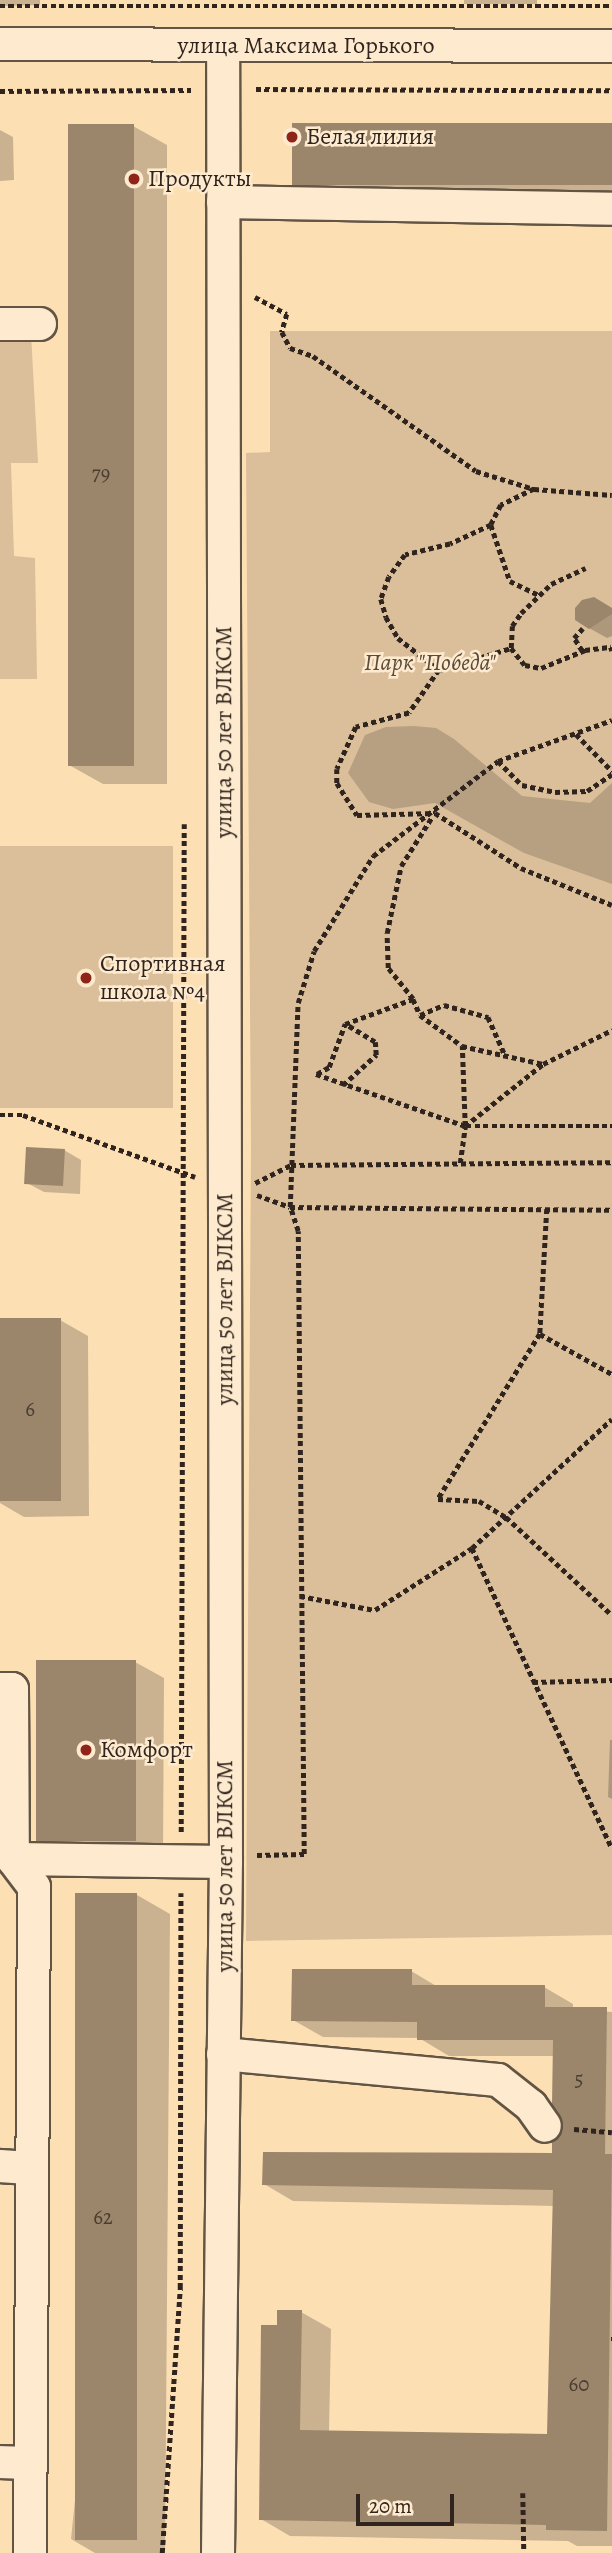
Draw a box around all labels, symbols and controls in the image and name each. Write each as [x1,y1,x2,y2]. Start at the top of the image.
street label: улица Максима Горького [177,32,435,60]
place label: Белая лилия [306,123,434,151]
marker: Белая лилия [284,129,300,145]
place label: Продукты [148,165,252,193]
marker: Продукты [126,171,142,187]
house number: 79 [92,460,110,486]
street label: улица 50 лет ВЛКСМ [210,626,238,838]
park label: Парк "Победа" [364,649,496,677]
place label: Спортивная школа №4 [100,950,226,1006]
marker: Спортивная школа №4 [78,970,94,986]
street label: улица 50 лет ВЛКСМ [211,1193,239,1405]
house number: 6 [25,1396,35,1422]
place label: Комфорт [100,1736,193,1764]
marker: Комфорт [78,1742,94,1758]
street label: улица 50 лет ВЛКСМ [211,1760,239,1972]
house number: 5 [574,2066,584,2092]
house number: 62 [93,2204,113,2230]
house number: 60 [569,2371,589,2397]
scale bar [360,2480,458,2524]
text: 20 m [369,2492,412,2520]

